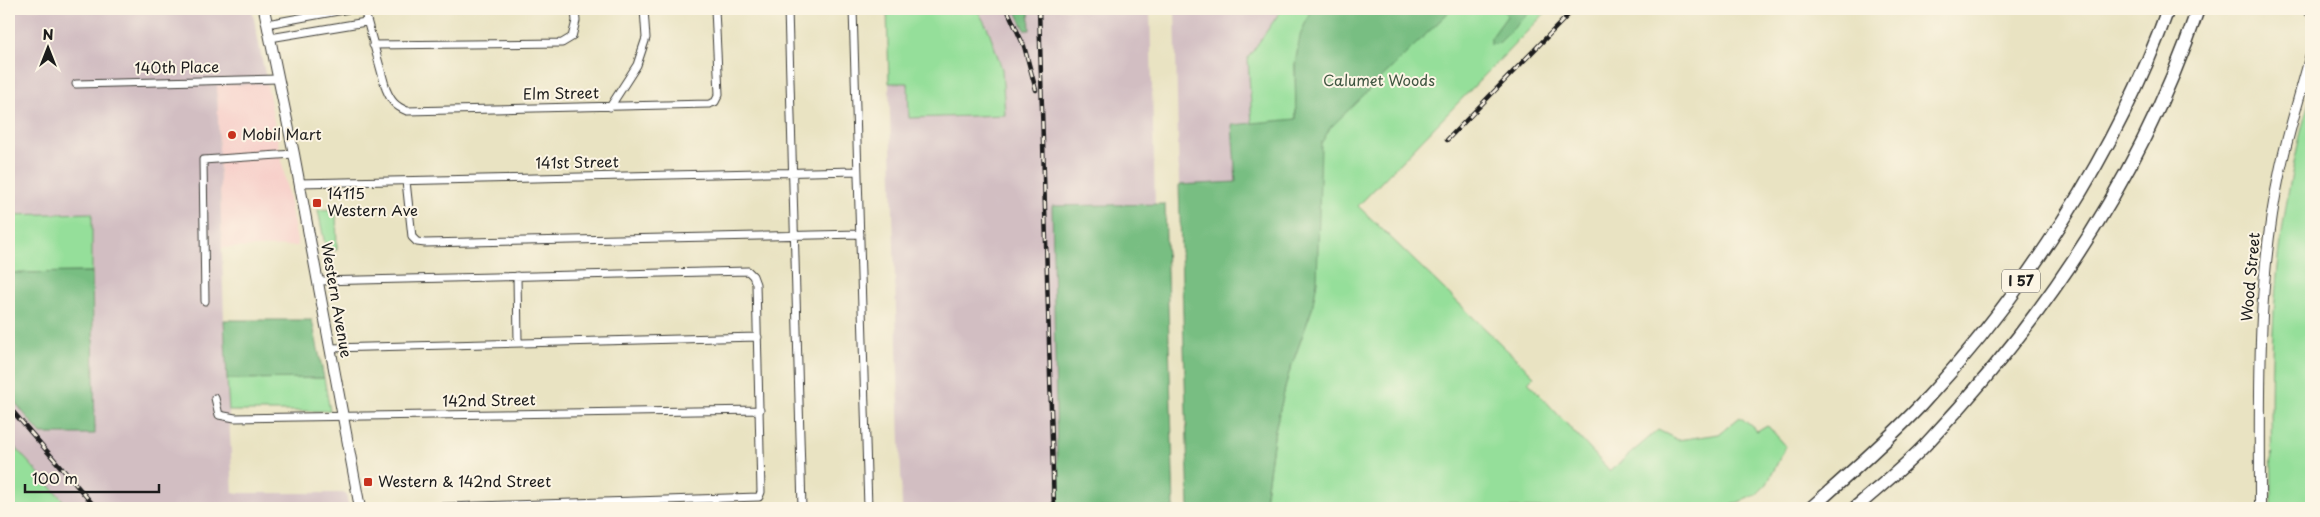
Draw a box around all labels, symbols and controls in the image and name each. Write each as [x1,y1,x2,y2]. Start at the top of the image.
north arrow [22,22,72,72]
text: N [42,24,54,45]
street label: 140th Place [135,54,219,79]
park label: Calumet Woods [1323,68,1435,91]
street label: Elm Street [523,80,599,105]
place label: Mobil Mart [242,122,322,145]
marker: Mobil Mart [226,129,238,141]
street label: 141st Street [535,149,619,174]
place label: 14115 Western Ave [327,181,418,221]
marker: 14115 Western Ave [311,197,323,209]
street label: Wood Street [2234,231,2265,322]
street label: Western Avenue [316,240,359,359]
road number: I 57 [2002,270,2040,292]
street label: 142nd Street [442,387,536,412]
scale bar [25,462,159,494]
text: 100 m [32,466,78,489]
place label: Western & 142nd Street [378,469,551,492]
marker: Western & 142nd Street [362,476,374,488]

